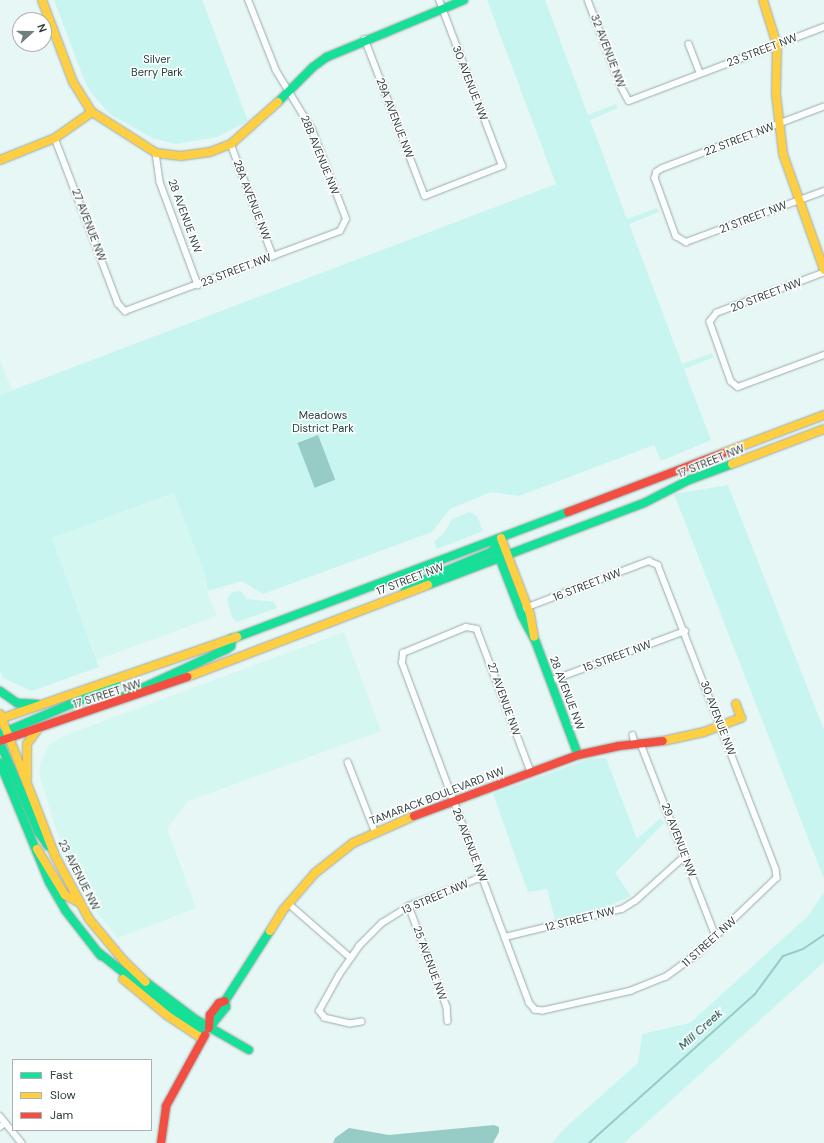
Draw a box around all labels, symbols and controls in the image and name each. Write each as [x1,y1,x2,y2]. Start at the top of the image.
north arrow [12,12,52,52]
street label: 32 AVENUE NW [588,12,628,90]
text: N [34,22,50,34]
street label: 23 STREET NW [725,31,799,69]
street label: 30 AVENUE NW [450,44,490,122]
park label: Silver Berry Park [131,53,183,79]
street label: 29A AVENUE NW [374,76,416,160]
street label: 28B AVENUE NW [298,113,342,197]
street label: 22 STREET NW [702,120,776,158]
street label: 28A AVENUE NW [231,158,273,242]
street label: 28 AVENUE NW [165,177,205,255]
street label: 27 AVENUE NW [69,187,109,263]
street label: 21 STREET NW [717,198,789,236]
street label: 23 STREET NW [199,251,273,289]
street label: 20 STREET NW [728,275,804,315]
park label: Meadows District Park [292,409,354,435]
street label: 17 STREET NW [676,442,746,480]
street label: 17 STREET NW [375,560,445,598]
street label: 16 STREET NW [551,566,623,604]
street label: 15 STREET NW [581,638,653,674]
street label: 28 AVENUE NW [547,654,587,732]
street label: 27 AVENUE NW [485,661,523,737]
street label: 17 STREET NW [71,677,143,711]
street label: 30 AVENUE NW [698,679,738,757]
street label: TAMARACK BOULEVARD NW [368,764,506,828]
street label: 29 AVENUE NW [659,801,699,879]
street label: 26 AVENUE NW [450,806,490,884]
street label: 23 AVENUE NW [55,837,103,913]
street label: 13 STREET NW [399,877,471,917]
street label: 12 STREET NW [544,904,616,934]
street label: 11 STREET NW [679,914,739,970]
street label: 25 AVENUE NW [410,924,450,1002]
water label: Mill Creek [676,1006,726,1054]
legend [12,1059,152,1131]
text: Fast [50,1067,73,1083]
text: Slow [50,1087,76,1103]
text: Jam [50,1107,73,1123]

